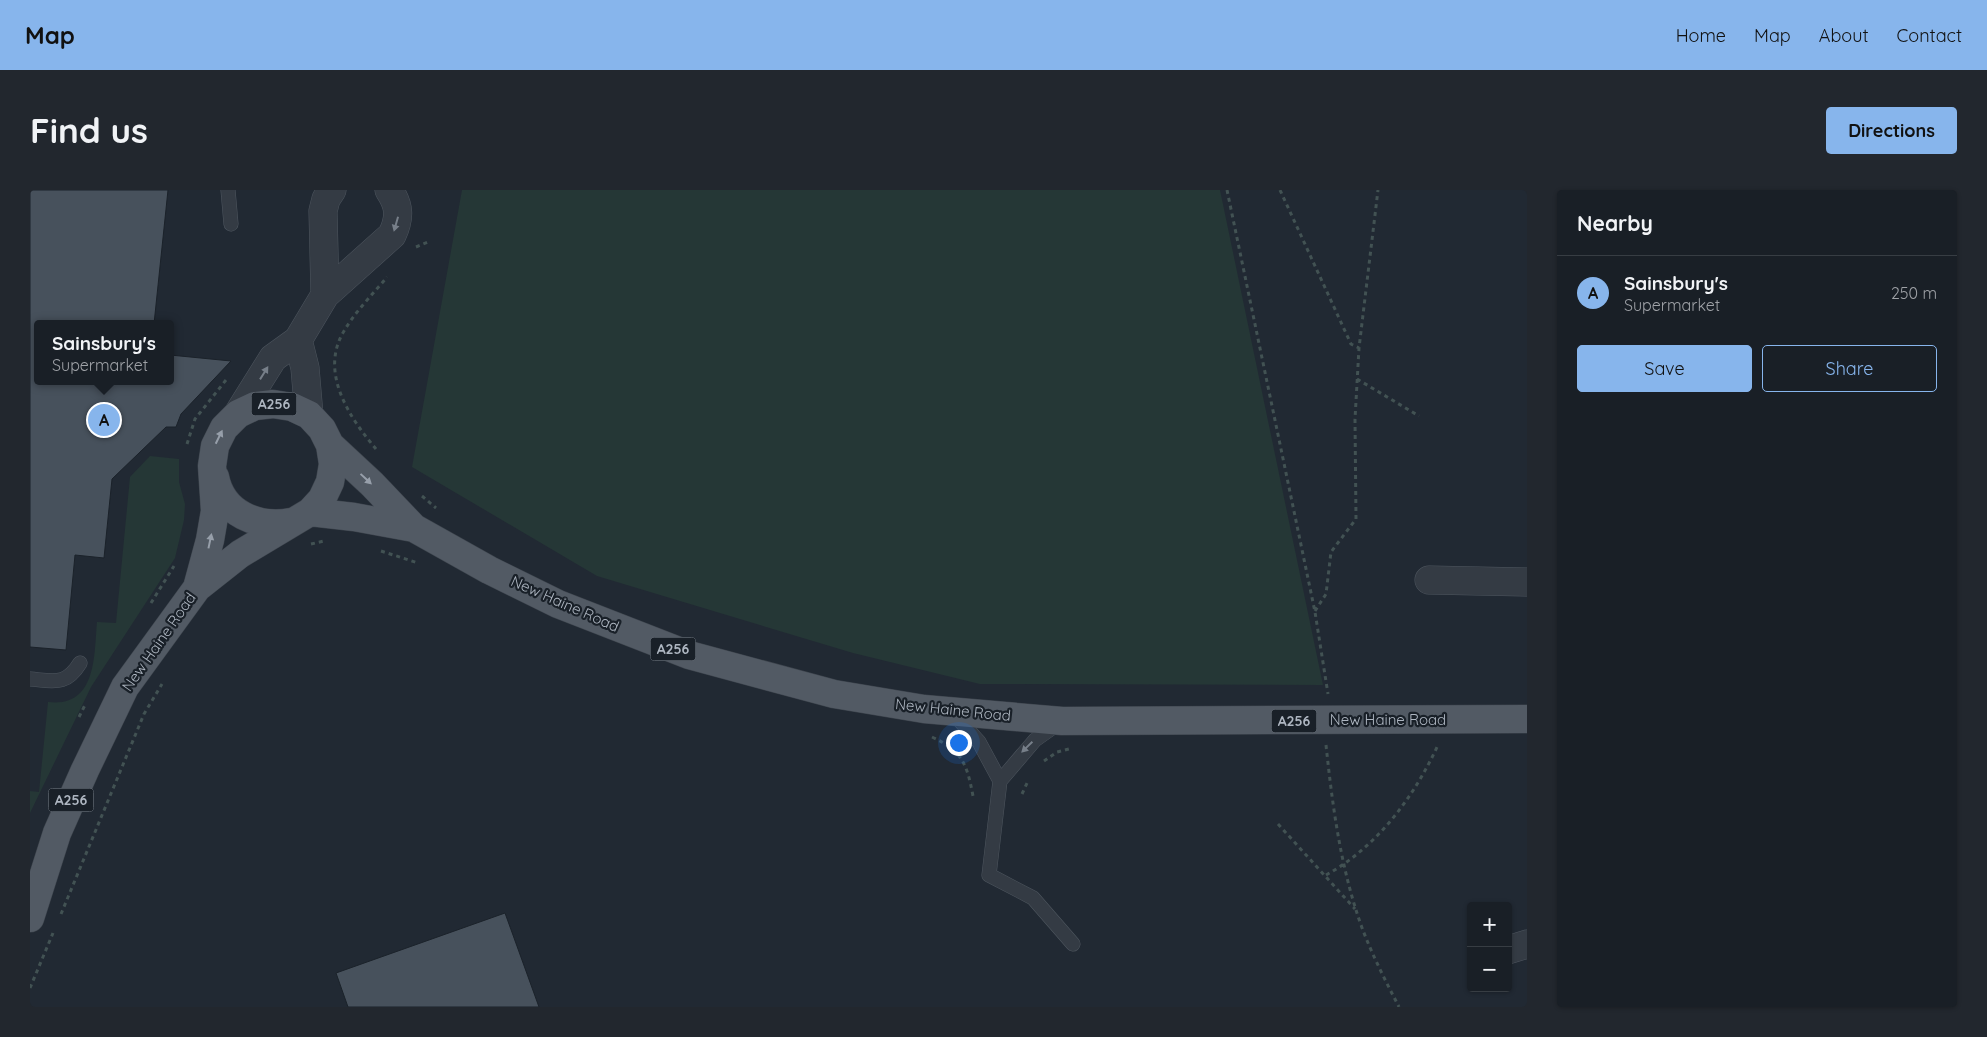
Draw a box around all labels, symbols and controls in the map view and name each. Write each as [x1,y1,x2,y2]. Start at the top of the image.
text: Map [25,20,75,50]
text: Home [1676,24,1726,47]
text: Map [1754,24,1791,47]
text: About [1819,24,1869,47]
text: Contact [1897,24,1962,47]
button: Directions [1826,107,1957,154]
text: Find us [30,108,148,152]
text: Nearby [1577,210,1653,236]
one-way arrow [391,216,399,231]
text: Sainsbury's [1624,271,1728,295]
text: A [1588,283,1598,303]
text: 250 m [1891,283,1937,303]
text: Supermarket [1624,295,1720,315]
popup [34,320,174,385]
text: Sainsbury's [52,331,156,355]
button: Save [1577,345,1752,392]
button: Share [1762,345,1937,392]
text: Supermarket [52,355,148,375]
one-way arrow [259,367,269,380]
road number: A256 [252,392,296,415]
pin: A [88,401,120,439]
one-way arrow [215,430,223,444]
one-way arrow [359,473,371,485]
one-way arrow [206,533,214,549]
street label: New Haine Road [508,571,622,636]
street label: New Haine Road [117,589,200,695]
road number: A256 [650,638,696,660]
street label: New Haine Road [894,694,1012,725]
road number: A256 [1272,710,1316,732]
street label: New Haine Road [1330,710,1446,729]
your location [946,730,972,756]
one-way arrow [1022,741,1034,753]
road number: A256 [48,788,94,812]
map controls [1467,902,1512,992]
button: + [1467,902,1512,947]
button: − [1467,947,1512,992]

